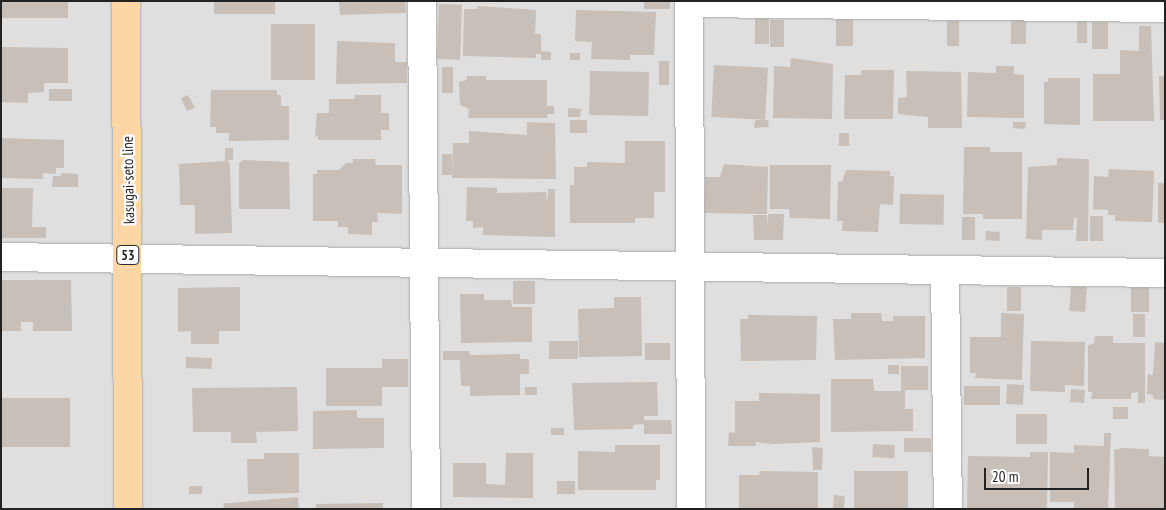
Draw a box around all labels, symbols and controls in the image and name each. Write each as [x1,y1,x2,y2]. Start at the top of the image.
street label: kasugai-seto line [118,136,138,224]
road number: 53 [116,244,140,266]
scale bar [986,458,1091,490]
text: 20 m [992,467,1018,486]

